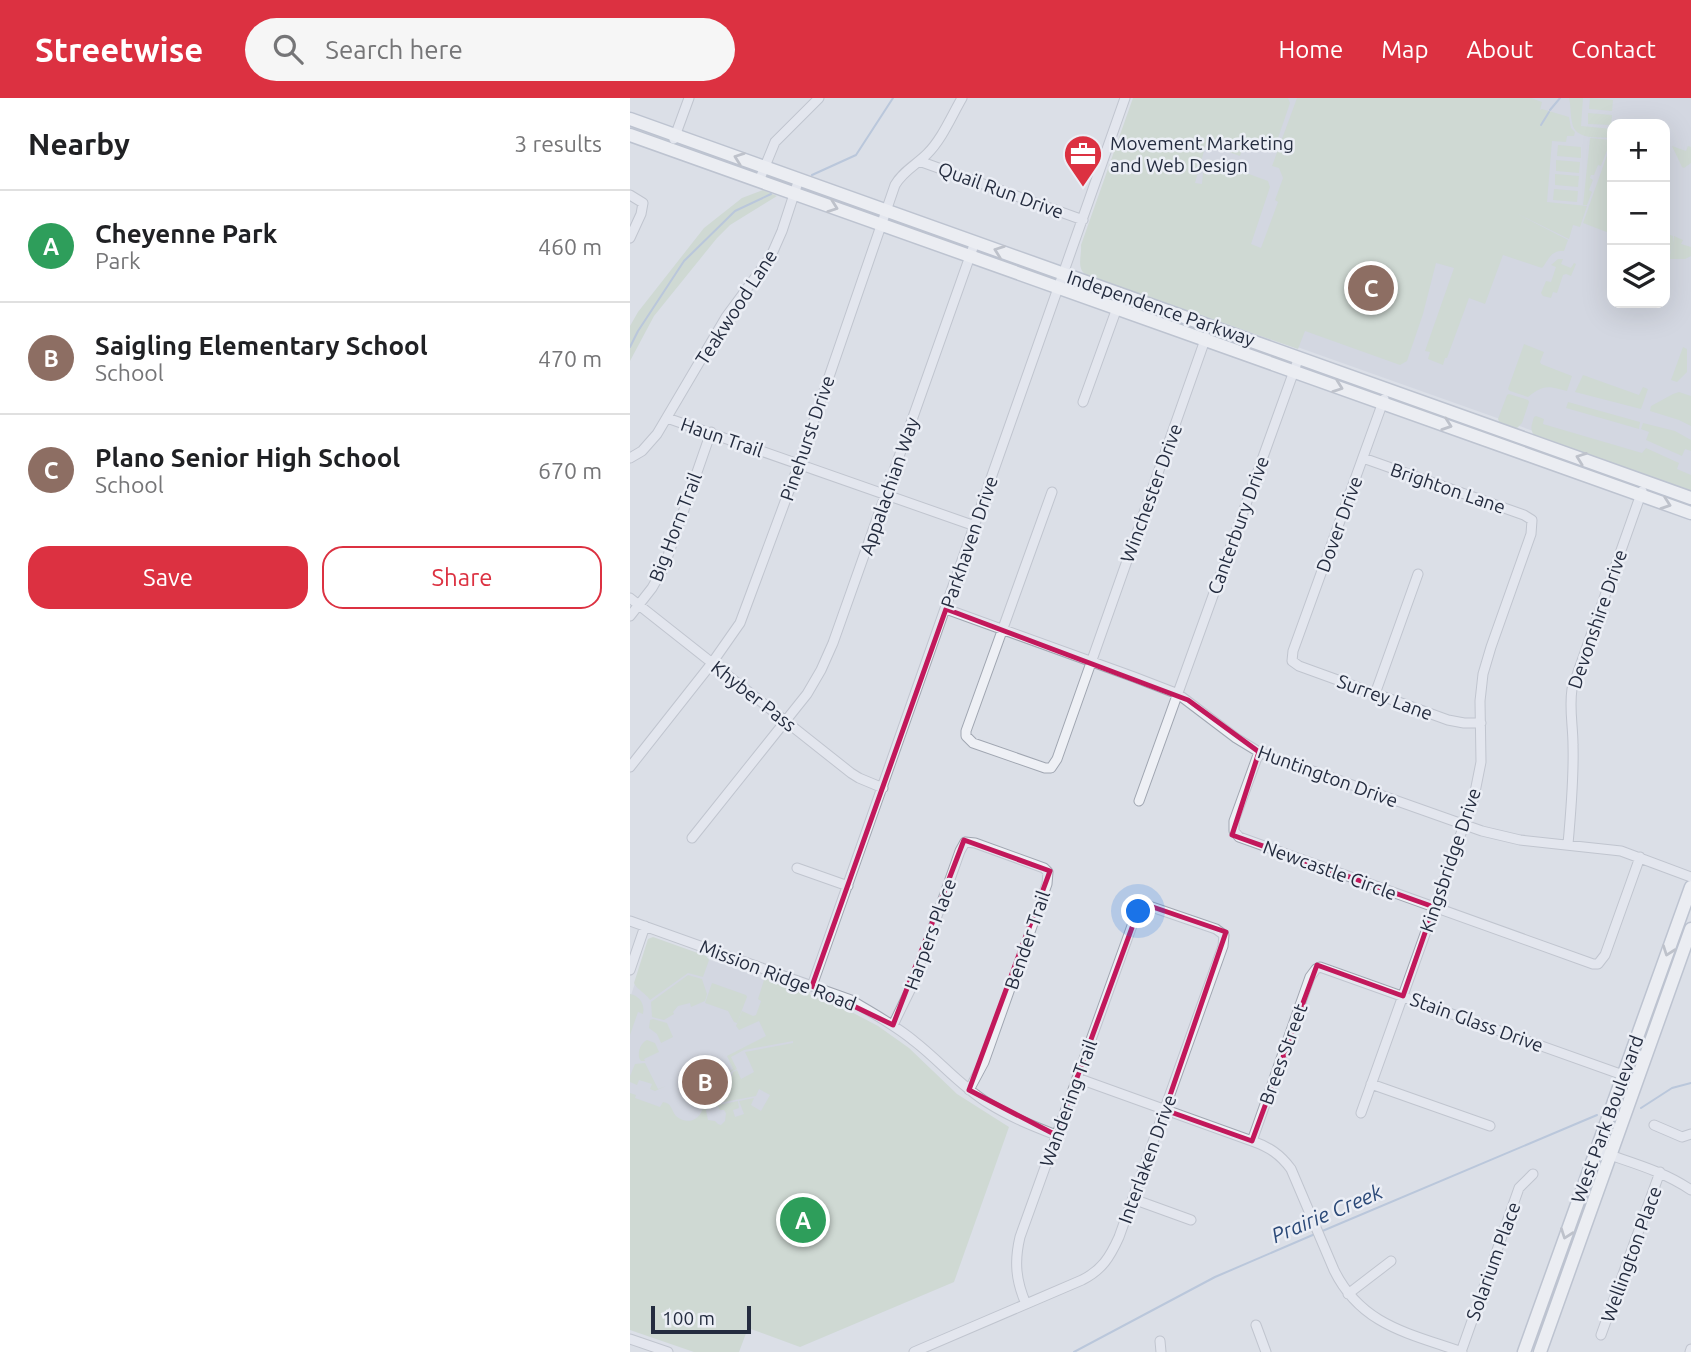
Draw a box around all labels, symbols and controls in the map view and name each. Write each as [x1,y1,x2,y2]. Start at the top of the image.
search box [245,18,735,81]
icon: search [269,30,307,68]
text: Streetwise [35,31,203,68]
text: Search here [325,35,463,64]
text: Home [1278,36,1343,63]
text: Map [1381,36,1428,63]
text: About [1466,36,1533,63]
text: Contact [1571,36,1656,63]
map controls [1607,119,1670,308]
button: + [1607,119,1670,182]
text: Nearby [28,127,130,161]
text: 3 results [514,131,602,156]
place label: Movement Marketing and Web Design [1110,132,1294,176]
office icon: Movement Marketing and Web Design [1062,133,1104,188]
one-way arrow [733,152,745,166]
street label: Quail Run Drive [935,157,1067,223]
button: − [1607,182,1670,245]
one-way arrow [826,199,838,213]
text: Cheyenne Park [95,219,277,248]
text: A [43,234,59,259]
text: 460 m [538,234,602,259]
street label: Teakwood Lane [691,245,781,369]
one-way arrow [994,245,1006,259]
button: layers [1607,245,1670,308]
text: Park [95,248,141,273]
pin: C [1348,262,1394,314]
street label: Independence Parkway [1064,265,1258,351]
text: Saigling Elementary School [95,331,428,360]
text: B [43,346,59,371]
text: 470 m [538,346,602,371]
text: School [95,360,164,385]
street label: Pinehurst Drive [775,372,839,504]
one-way arrow [1331,379,1344,393]
street label: Haun Trail [678,413,766,461]
street label: Appalachian Way [855,414,923,558]
one-way arrow [1441,417,1453,431]
street label: Winchester Drive [1116,421,1186,565]
text: Plano Senior High School [95,443,400,472]
street label: Canterbury Drive [1203,453,1273,597]
one-way arrow [1576,453,1588,467]
text: C [44,458,58,483]
text: 670 m [538,458,602,483]
street label: Brighton Lane [1388,458,1508,518]
street label: Big Horn Trail [644,469,706,585]
text: School [95,472,164,497]
street label: Parkhaven Drive [936,473,1002,611]
street label: Dover Drive [1311,473,1367,575]
one-way arrow [1659,496,1671,510]
button: Save [28,546,308,609]
button: Share [322,546,602,609]
street label: Devonshire Drive [1563,547,1631,691]
street label: Khyber Pass [707,656,801,736]
street label: Surrey Lane [1334,670,1436,724]
street label: Huntington Drive [1255,740,1401,812]
street label: Kingsbridge Drive [1415,785,1485,935]
street label: Newcastle Circle [1260,836,1400,904]
street label: Harpers Place [900,875,960,993]
street label: Bender Trail [1000,888,1054,992]
your location [1121,894,1155,928]
street label: Mission Ridge Road [697,935,859,1015]
one-way arrow [1662,944,1676,956]
street label: Stain Glass Drive [1407,988,1547,1056]
street label: Brees Street [1255,1000,1312,1108]
street label: West Park Boulevard [1566,1032,1648,1206]
street label: Wandering Trail [1035,1036,1101,1170]
pin: B [682,1056,728,1108]
street label: Interlaken Drive [1113,1092,1181,1226]
water label: Prairie Creek [1267,1179,1386,1247]
street label: Wellington Place [1596,1183,1666,1325]
pin: A [780,1194,826,1246]
street label: Solarium Place [1461,1199,1525,1323]
one-way arrow [1560,1227,1574,1239]
scale bar [651,1303,751,1335]
text: 100 m [662,1307,715,1329]

